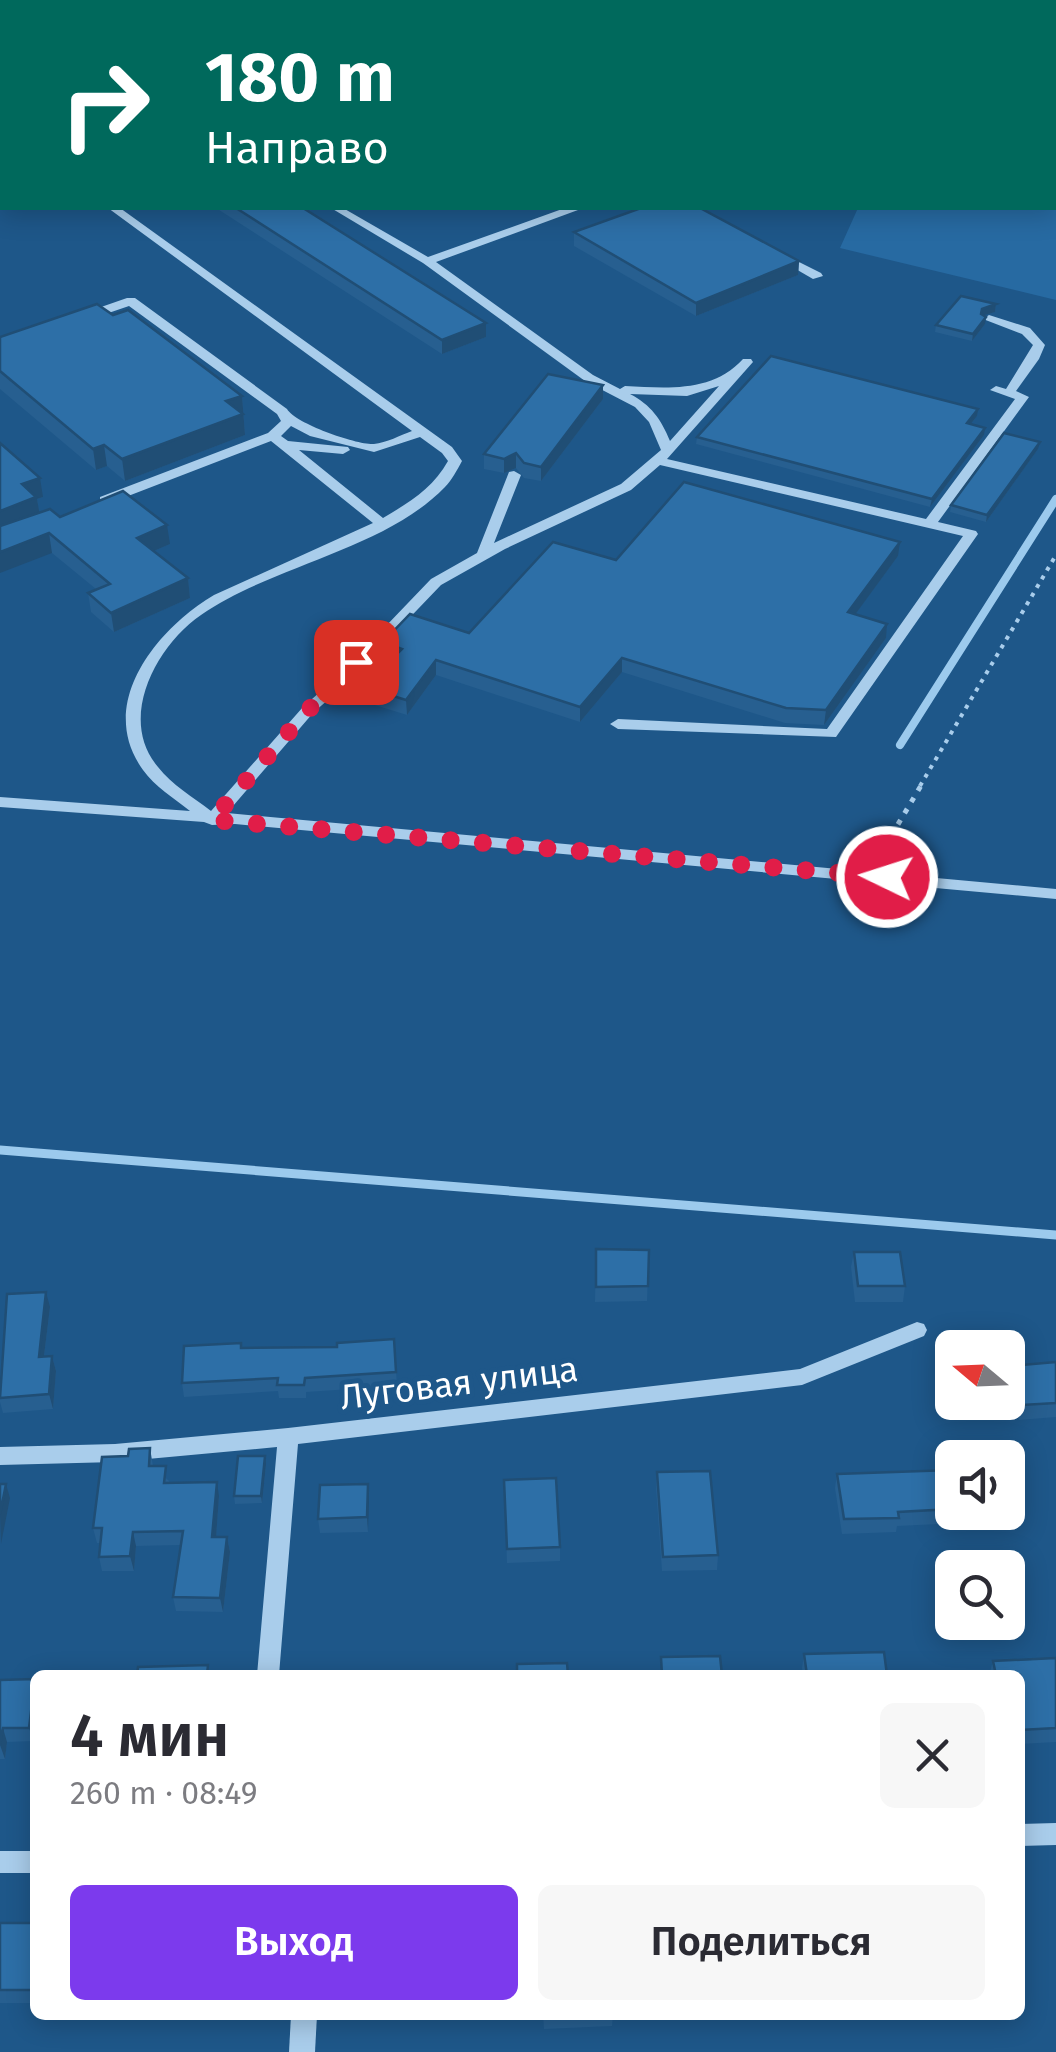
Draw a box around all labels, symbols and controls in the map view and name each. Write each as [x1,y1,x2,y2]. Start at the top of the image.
text: 180 m [205,36,395,120]
icon: right [40,40,170,170]
text: Направо [205,121,389,175]
pin [314,620,399,705]
icon: arrive [329,635,384,690]
position arrow [835,825,939,929]
north arrow [935,1330,1025,1420]
map controls [935,1330,1025,1640]
street label: Луговая улица [338,1348,580,1418]
button: sound [935,1440,1025,1530]
button: search [935,1550,1025,1640]
text: 4 мин [70,1700,229,1772]
button: close [880,1703,985,1808]
text: 260 m · 08:49 [70,1774,258,1812]
button: Выход [70,1885,518,2000]
button: Поделиться [538,1885,985,2000]

